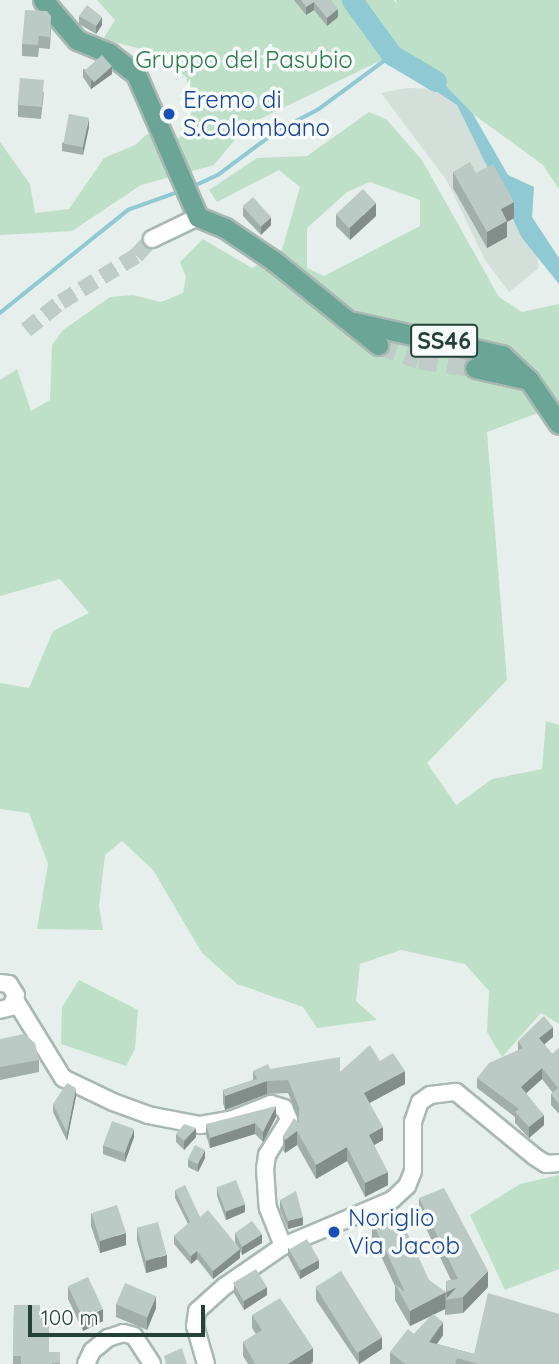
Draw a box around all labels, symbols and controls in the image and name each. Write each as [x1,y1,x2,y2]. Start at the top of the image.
park label: Gruppo del Pasubio [135,46,353,74]
place label: Eremo di S.Colombano [183,86,330,142]
marker: Eremo di S.Colombano [161,106,177,122]
road number: SS46 [409,322,479,360]
place label: Noriglio Via Jacob [348,1204,460,1260]
marker: Noriglio Via Jacob [326,1224,342,1240]
scale bar [32,1290,208,1334]
text: 100 m [41,1304,99,1330]

